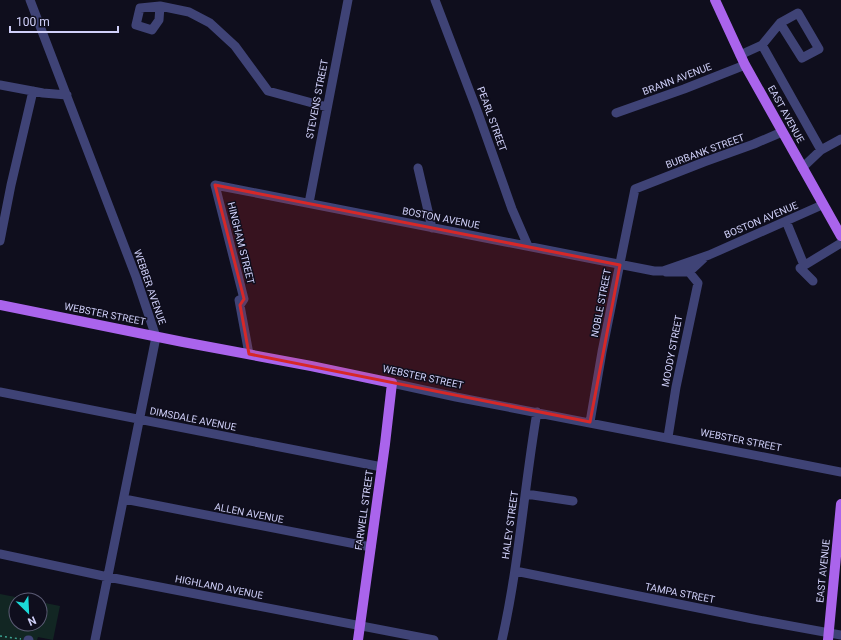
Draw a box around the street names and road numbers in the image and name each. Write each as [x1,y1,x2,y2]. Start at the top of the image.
street label: STEVENS STREET [304,58,330,140]
street label: BRANN AVENUE [641,61,713,97]
street label: EAST AVENUE [766,83,806,145]
street label: PEARL STREET [475,85,509,153]
street label: BURBANK STREET [664,132,746,170]
street label: BOSTON AVENUE [723,199,800,240]
street label: HINGHAM STREET [225,201,257,285]
street label: BOSTON AVENUE [401,205,481,231]
street label: WEBBER AVENUE [132,248,168,326]
street label: NOBLE STREET [589,268,613,338]
street label: WEBSTER STREET [63,301,147,327]
street label: MOODY STREET [660,314,684,388]
street label: WEBSTER STREET [382,363,465,391]
street label: DIMSDALE AVENUE [149,405,238,433]
street label: WEBSTER STREET [699,427,783,453]
street label: FARWELL STREET [353,469,375,551]
street label: HALEY STREET [500,490,520,560]
street label: ALLEN AVENUE [214,501,285,525]
street label: EAST AVENUE [814,538,832,603]
street label: HIGHLAND AVENUE [174,573,264,601]
street label: TAMPA STREET [644,581,716,605]

